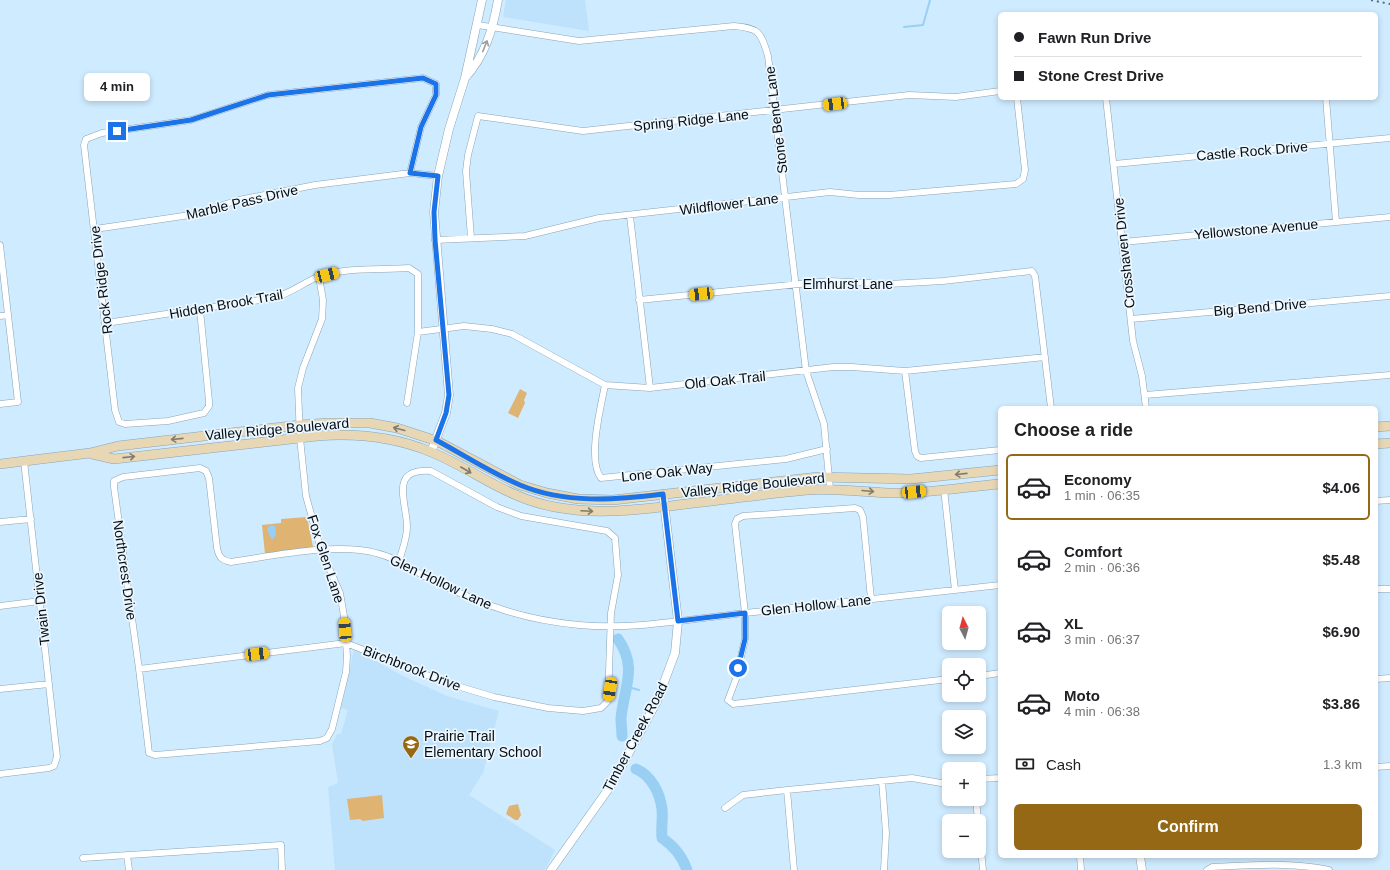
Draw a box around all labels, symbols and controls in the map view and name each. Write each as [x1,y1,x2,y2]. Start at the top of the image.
text: Fawn Run Drive [1038,29,1151,46]
one-way arrow [482,40,490,52]
street label: Stone Bend Lane [761,65,791,175]
text: Stone Crest Drive [1038,67,1164,84]
callout: 4 min [84,73,150,101]
text: 4 min [100,79,134,94]
car [822,97,848,111]
street label: Spring Ridge Lane [632,106,750,134]
route end [108,122,126,140]
street label: Castle Rock Drive [1196,138,1309,164]
street label: Marble Pass Drive [184,181,300,223]
street label: Wildflower Lane [679,190,780,218]
street label: Crosshaven Drive [1110,197,1138,309]
street label: Yellowstone Avenue [1193,216,1319,242]
street label: Rock Ridge Drive [86,225,116,335]
car [314,266,340,284]
street label: Elmhurst Lane [803,276,893,292]
street label: Hidden Brook Trail [168,286,284,322]
car [688,287,714,301]
street label: Big Bend Drive [1213,295,1307,319]
street label: Old Oak Trail [684,368,766,392]
street label: Valley Ridge Boulevard [204,415,350,443]
text: Choose a ride [1014,420,1133,440]
one-way arrow [393,425,406,432]
one-way arrow [171,435,184,443]
one-way arrow [122,453,135,461]
street label: Lone Oak Way [620,459,714,485]
one-way arrow [460,466,472,474]
street label: Valley Ridge Boulevard [680,469,826,501]
icon: car [1016,469,1052,505]
one-way arrow [955,470,968,478]
text: Economy [1064,471,1132,488]
text: $4.06 [1322,479,1360,496]
car [901,485,927,499]
one-way arrow [861,488,874,495]
text: 1 min · 06:35 [1064,488,1140,503]
one-way arrow [580,507,593,514]
street label: Fox Glen Lane [304,513,348,605]
street label: Northcrest Drive [110,519,140,621]
icon: car [1016,541,1052,577]
text: Comfort [1064,543,1122,560]
street label: Glen Hollow Lane [388,551,495,613]
text: $5.48 [1322,551,1360,568]
text: 2 min · 06:36 [1064,560,1140,575]
street label: Twain Drive [29,572,53,646]
street label: Glen Hollow Lane [760,591,872,619]
north arrow [942,606,986,650]
map controls [942,606,986,858]
icon: car [1016,613,1052,649]
text: XL [1064,615,1083,632]
car [338,618,352,642]
text: $6.90 [1322,623,1360,640]
text: 3 min · 06:37 [1064,632,1140,647]
street label: Birchbrook Drive [361,642,463,694]
car [244,647,270,661]
button: locate [942,658,986,702]
route start [729,659,747,677]
car [602,676,618,702]
street label: Timber Creek Road [599,680,671,794]
icon: car [1016,685,1052,721]
text: Moto [1064,687,1100,704]
text: $3.86 [1322,695,1360,712]
text: 4 min · 06:38 [1064,704,1140,719]
button: layers [942,710,986,754]
place label: Prairie Trail Elementary School [424,728,542,760]
school or university icon: Prairie Trail Elementary School [401,734,421,759]
icon: cash [1014,753,1036,775]
text: Cash [1046,756,1081,773]
text: 1.3 km [1323,757,1362,772]
button: + [942,762,986,806]
button: Confirm [1014,804,1362,850]
button: − [942,814,986,858]

